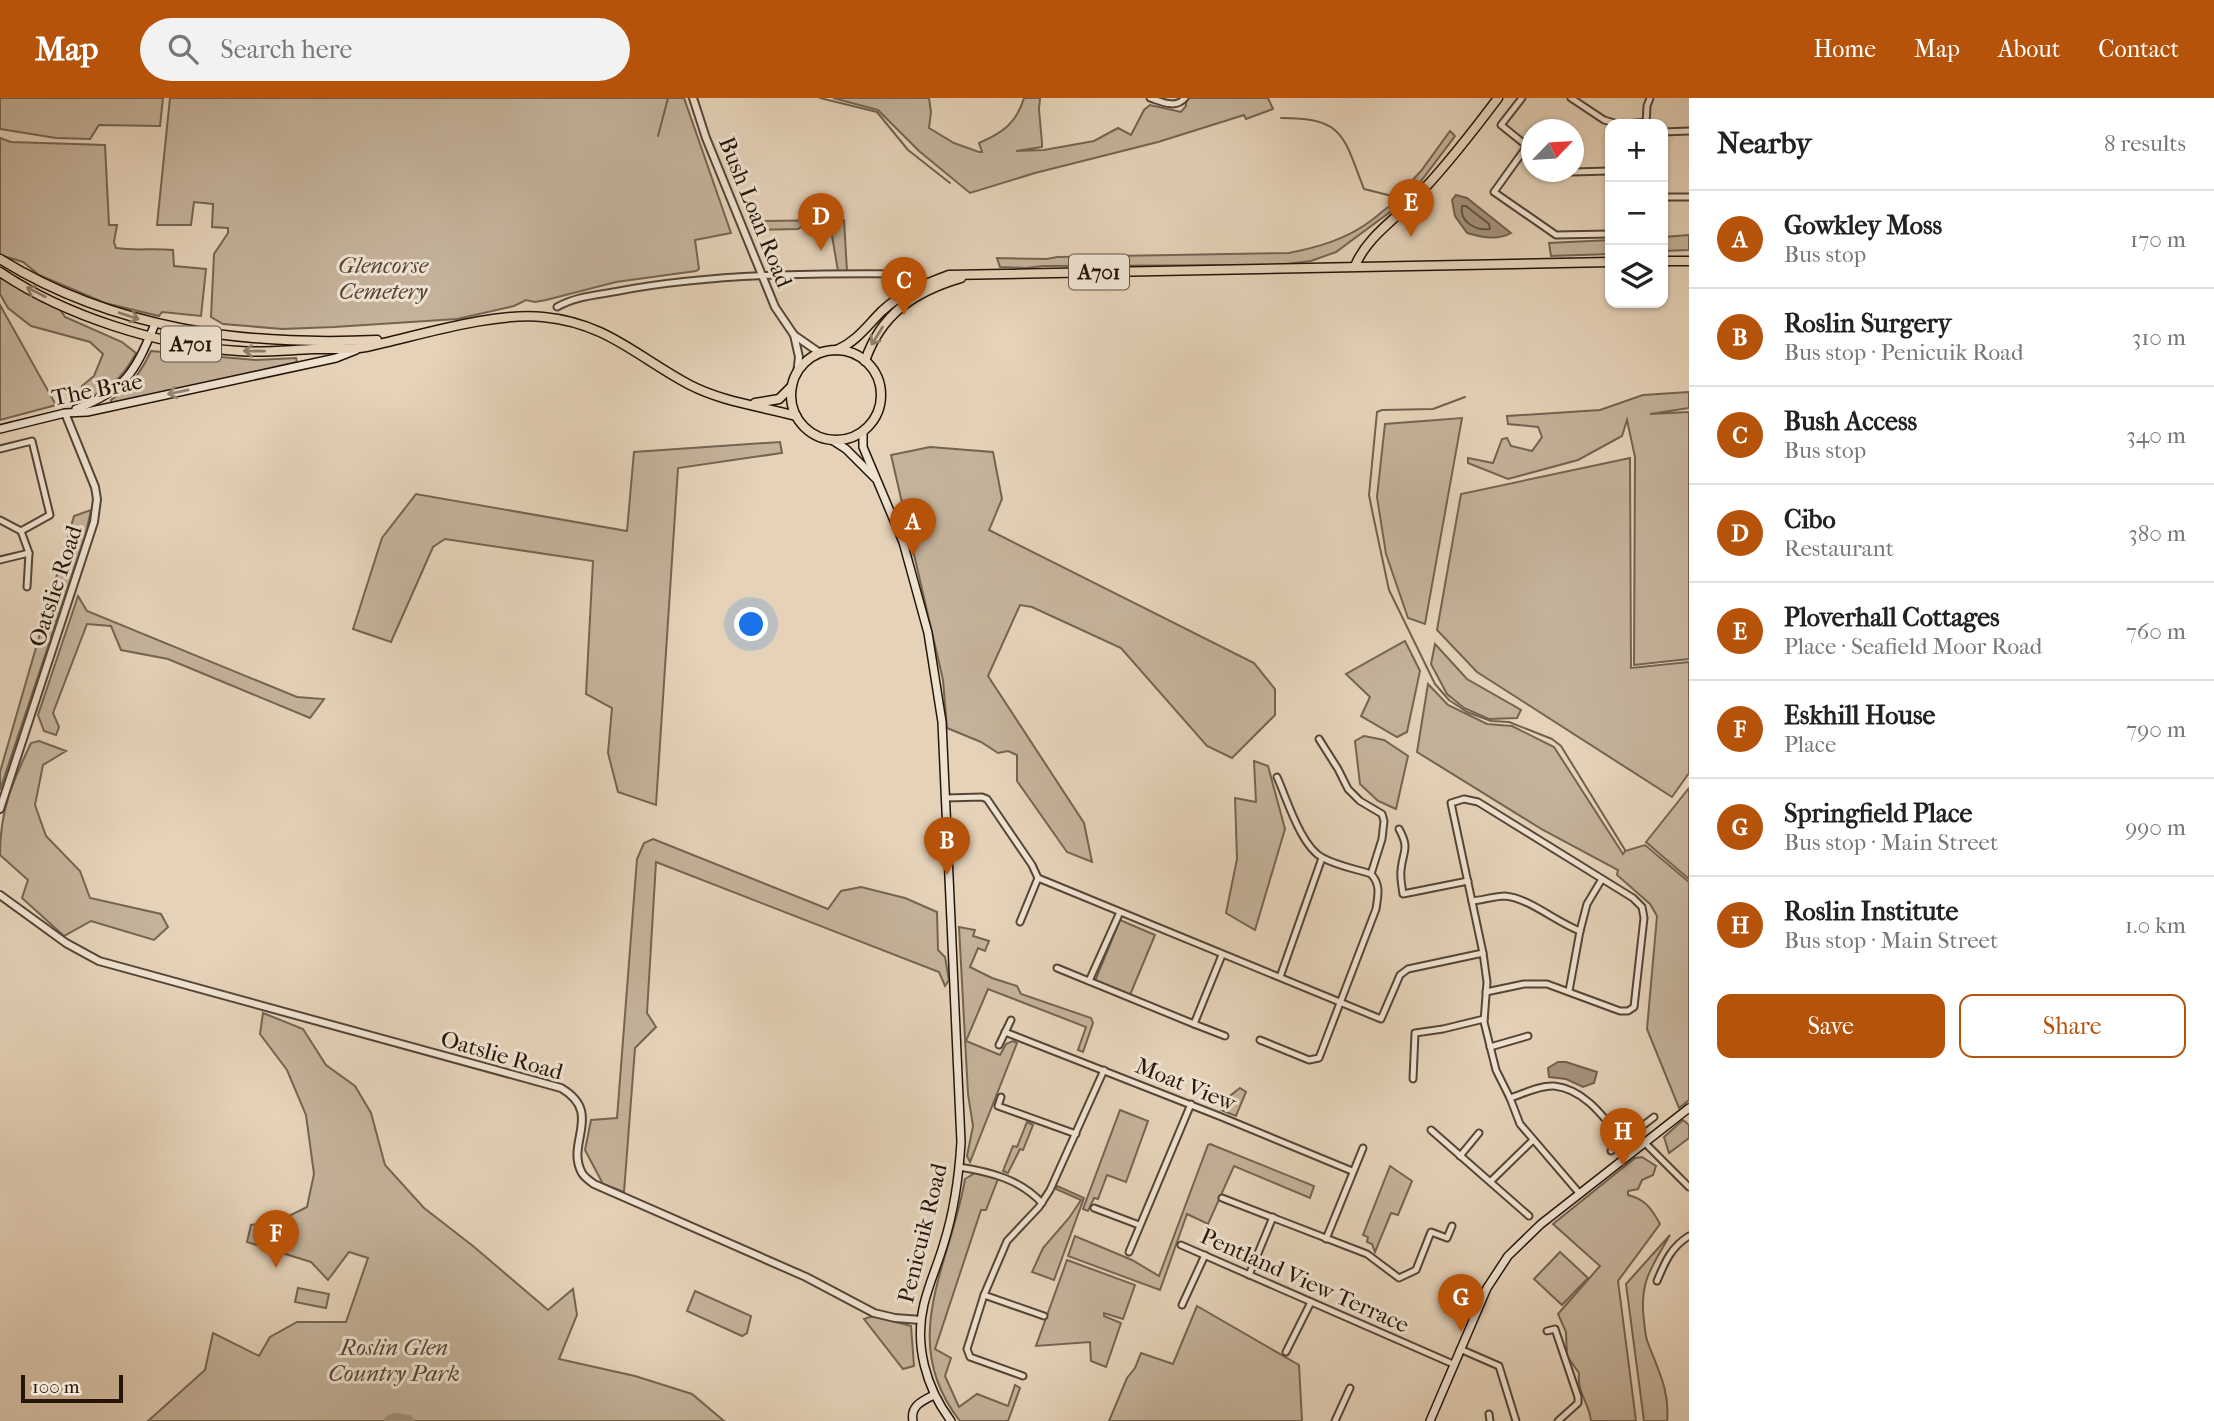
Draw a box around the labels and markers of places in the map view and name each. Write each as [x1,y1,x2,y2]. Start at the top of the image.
pin: E [1388,179,1434,237]
pin: D [798,193,844,251]
pin: C [881,257,927,315]
pin: A [890,498,936,556]
pin: B [924,817,970,875]
pin: H [1600,1108,1646,1166]
pin: F [253,1210,299,1268]
pin: G [1438,1274,1484,1332]

